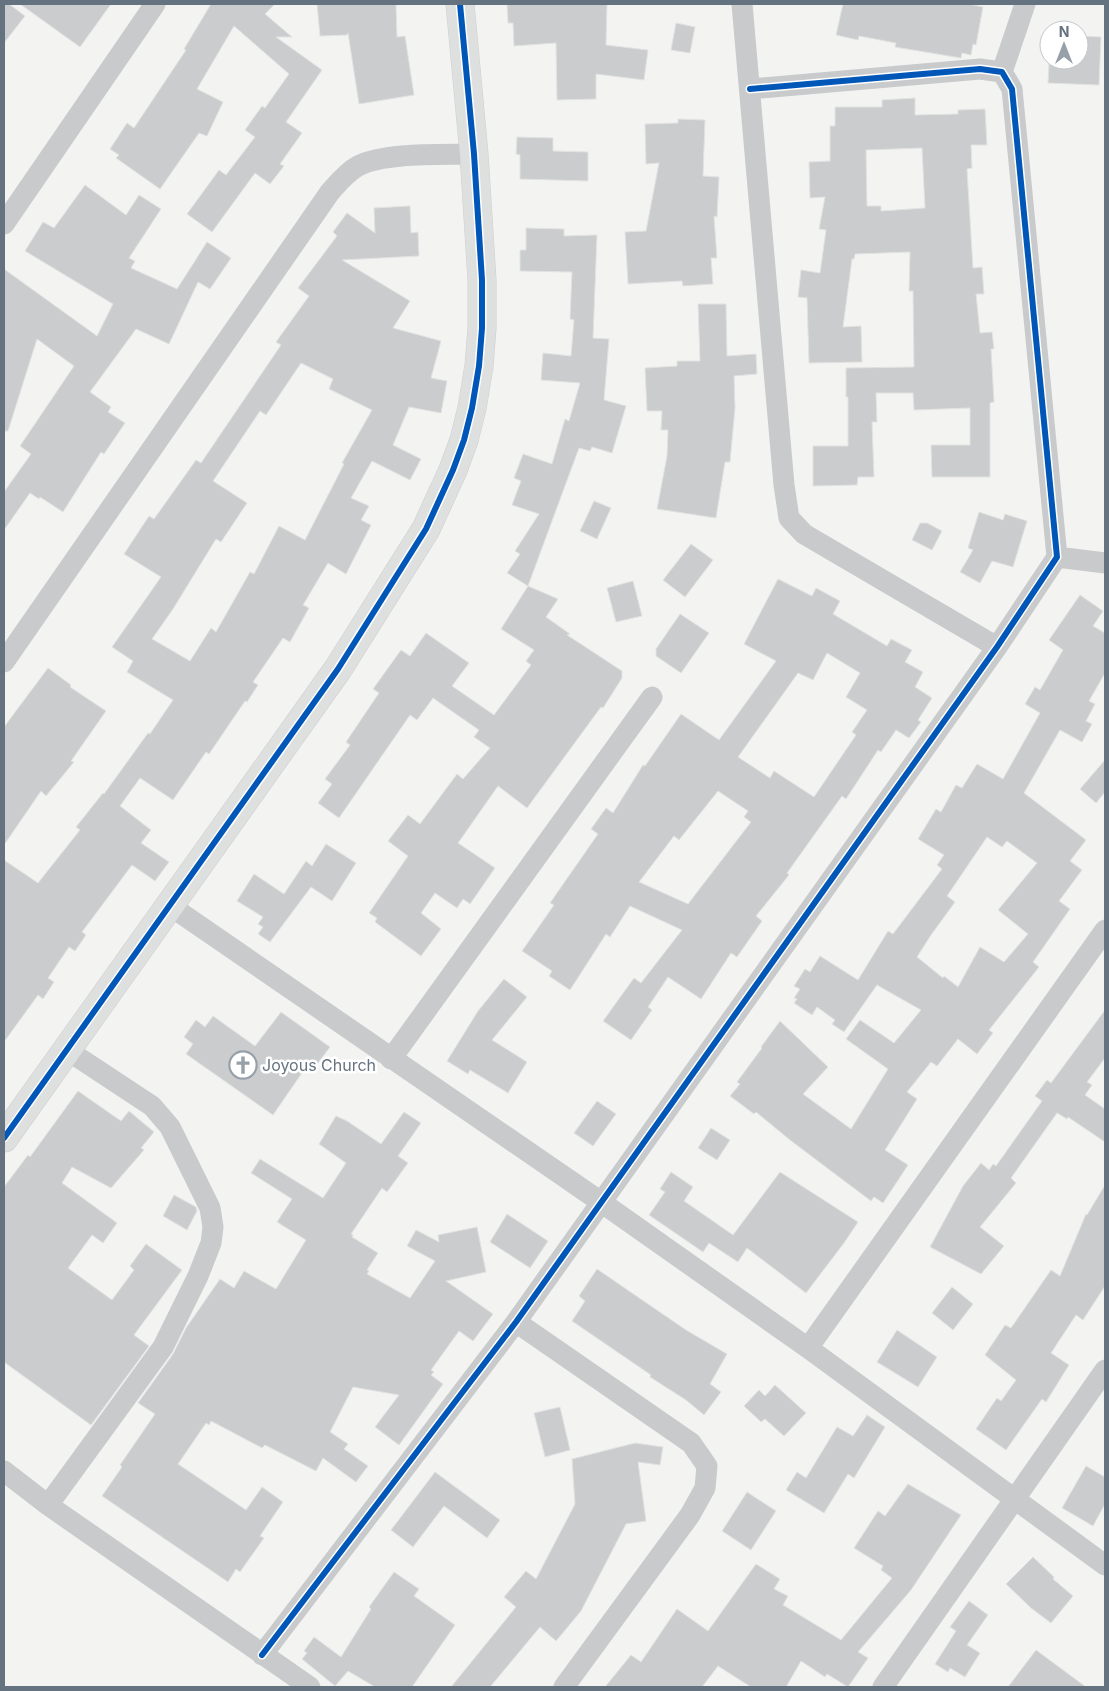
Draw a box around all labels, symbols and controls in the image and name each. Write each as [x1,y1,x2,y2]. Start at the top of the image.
north arrow [1039,20,1089,70]
text: N [1059,23,1069,40]
church icon: Joyous Church [228,1050,258,1080]
place label: Joyous Church [262,1055,376,1075]

